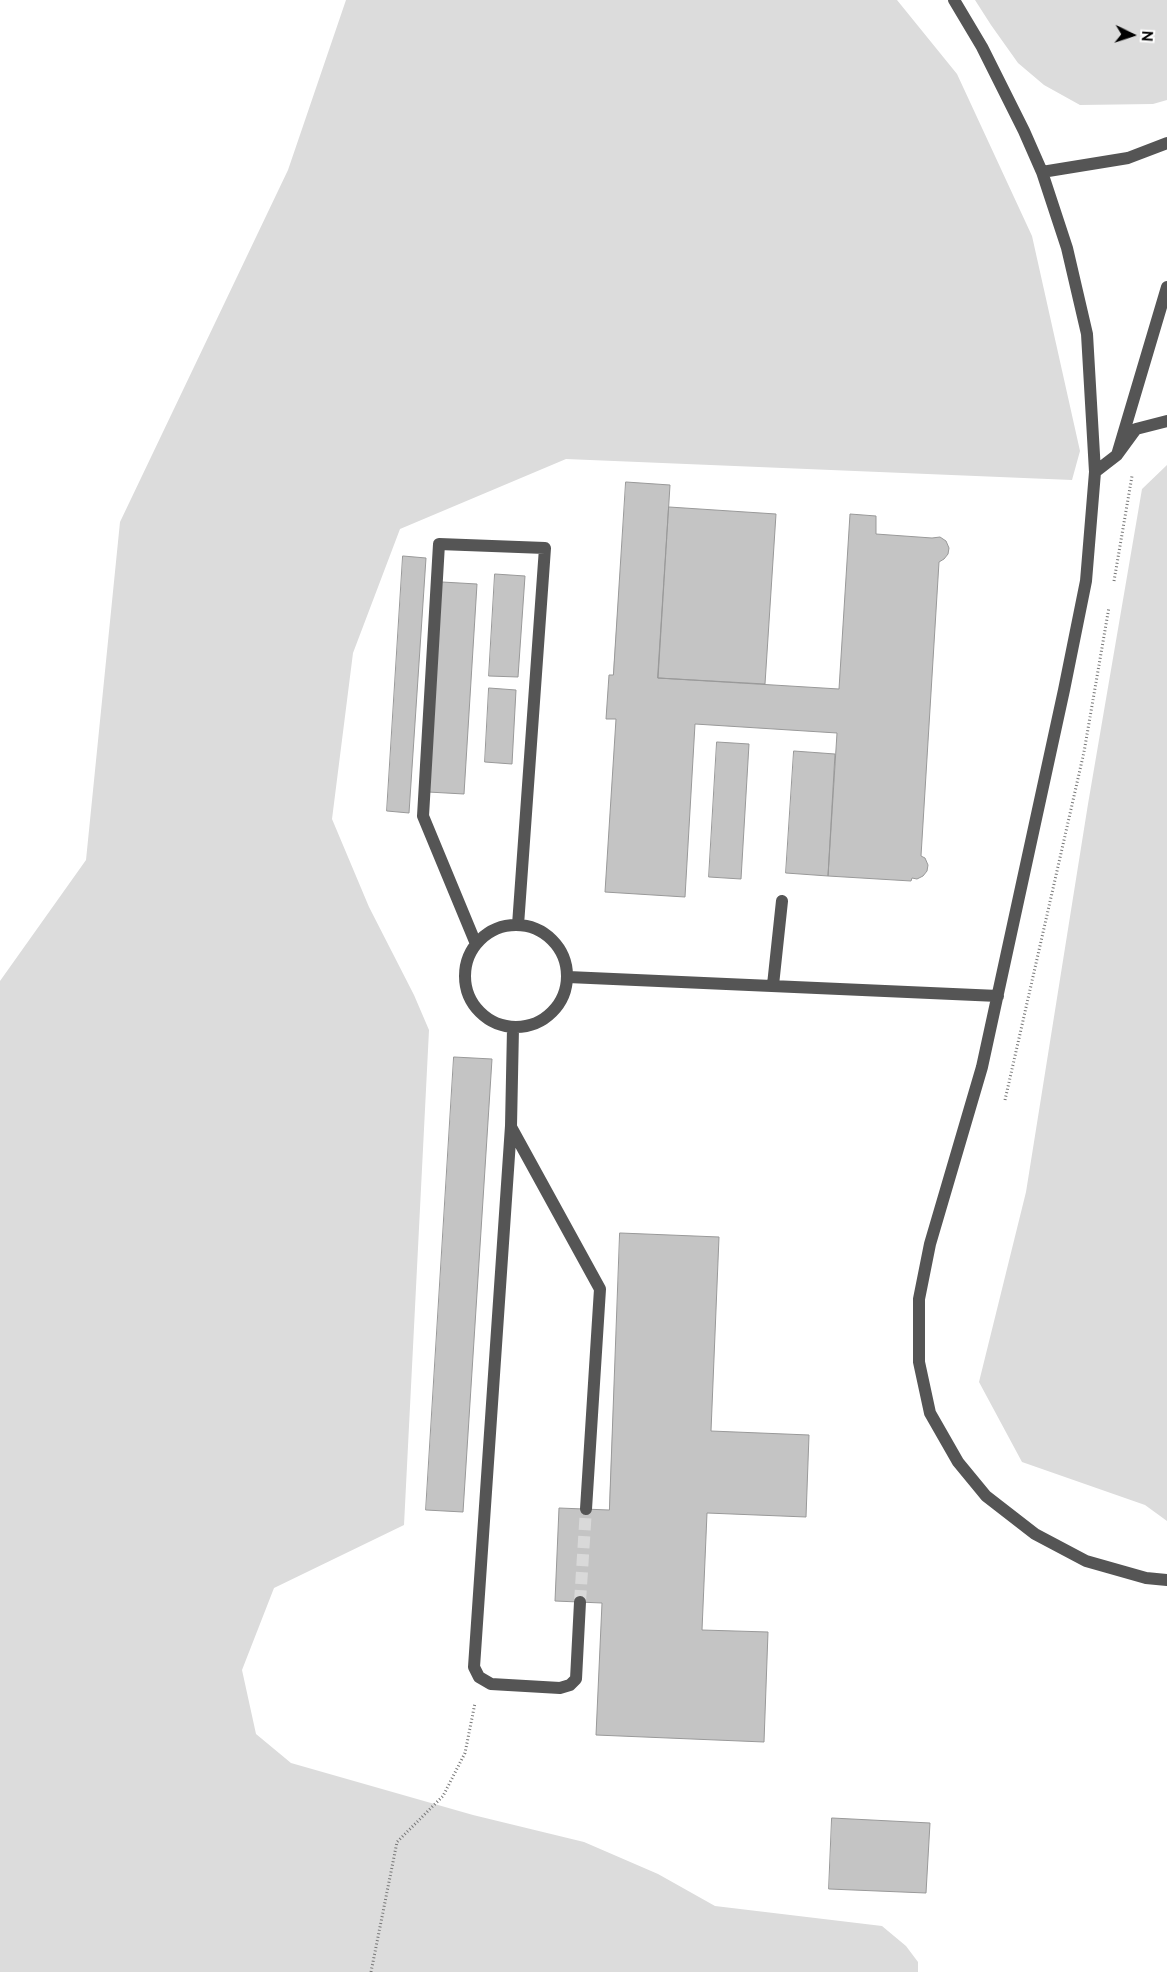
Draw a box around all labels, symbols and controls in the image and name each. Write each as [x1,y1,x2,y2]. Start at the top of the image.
north arrow [1107,10,1157,60]
text: N [1139,30,1155,42]

